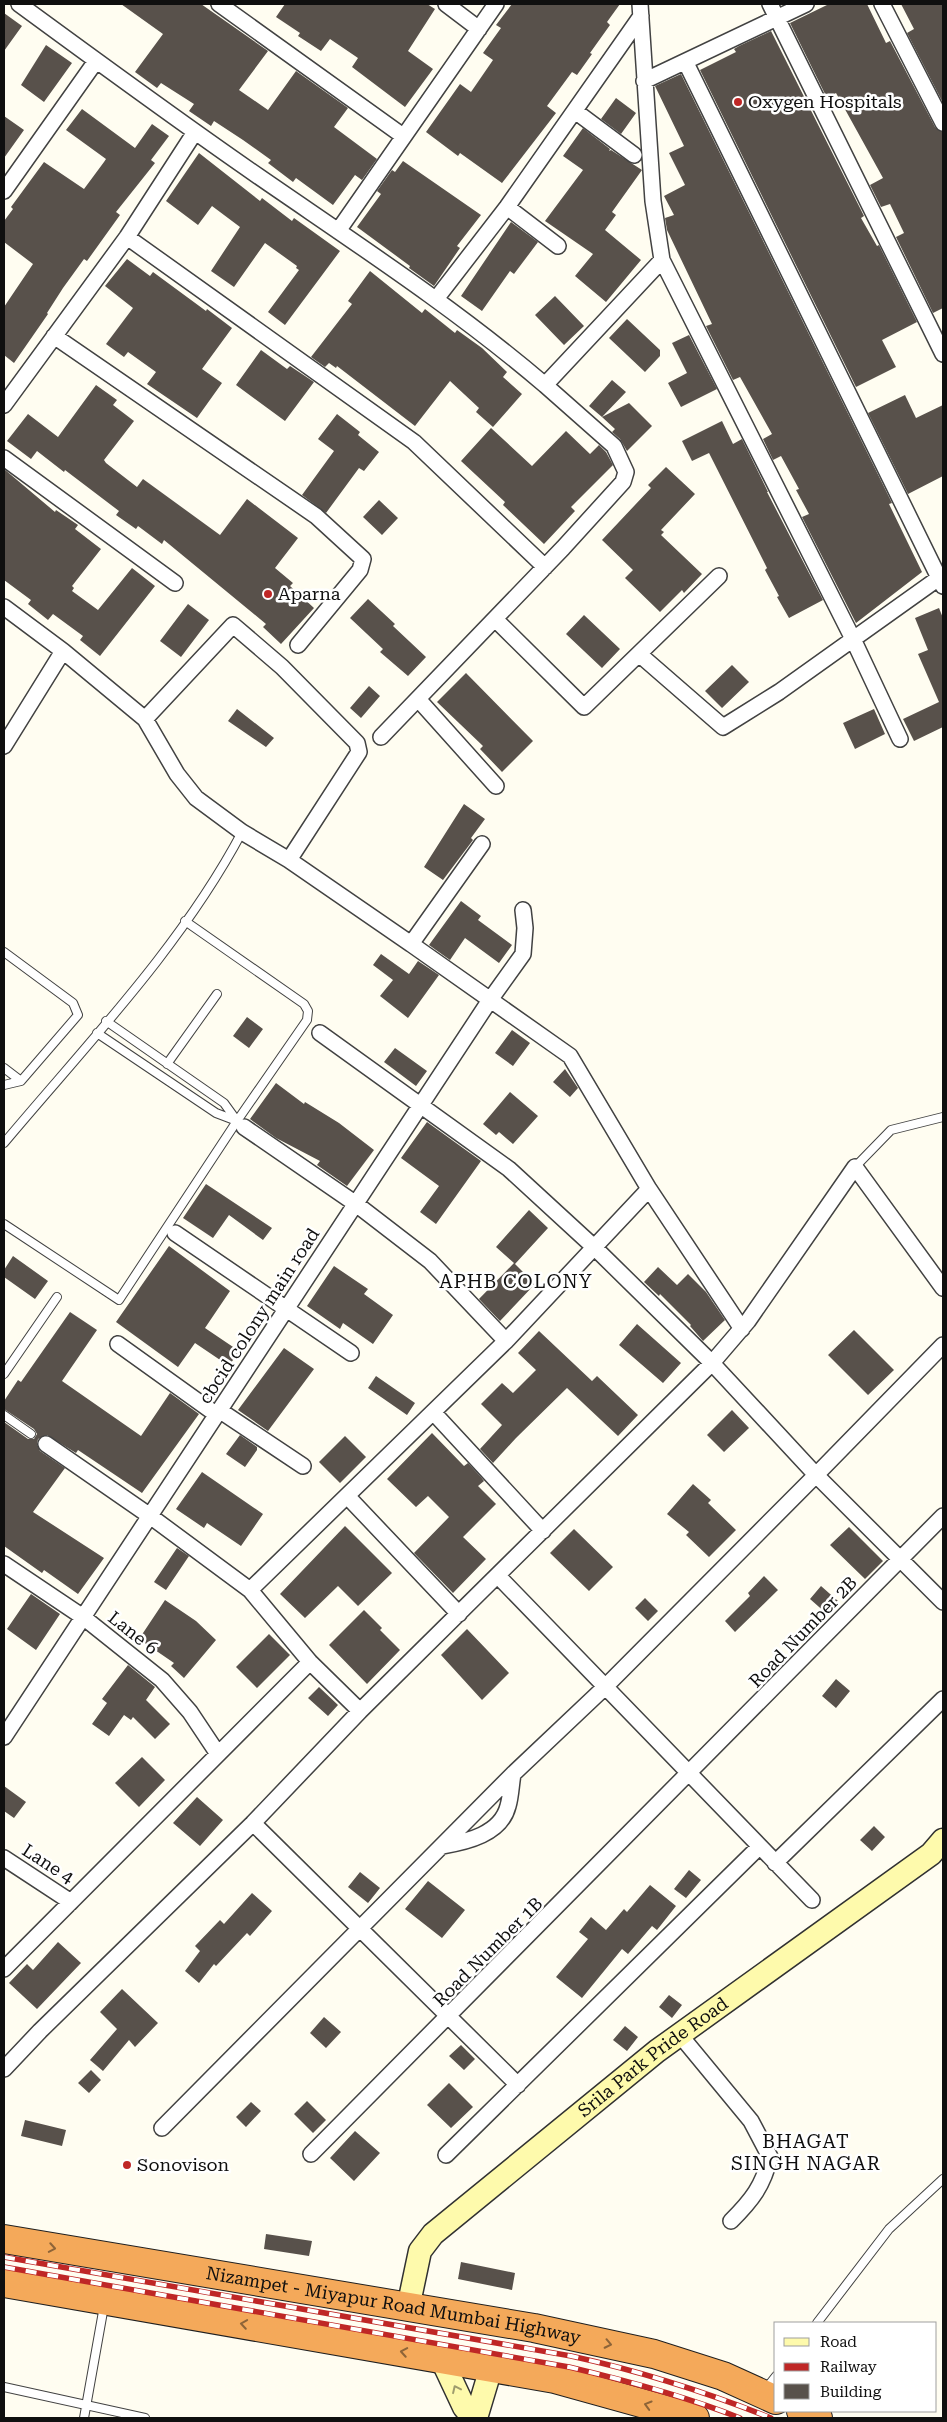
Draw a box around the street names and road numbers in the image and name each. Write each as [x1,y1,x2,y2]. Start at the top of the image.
street label: cbcid colony main road [194,1224,324,1407]
street label: Road Number 2B [744,1572,861,1691]
street label: Lane 6 [104,1607,162,1658]
street label: Lane 4 [19,1839,78,1888]
street label: Road Number 1B [429,1893,547,2011]
street label: Srila Park Pride Road [574,1992,732,2121]
street label: Nizampet - Miyapur Road Mumbai Highway [204,2262,583,2348]

